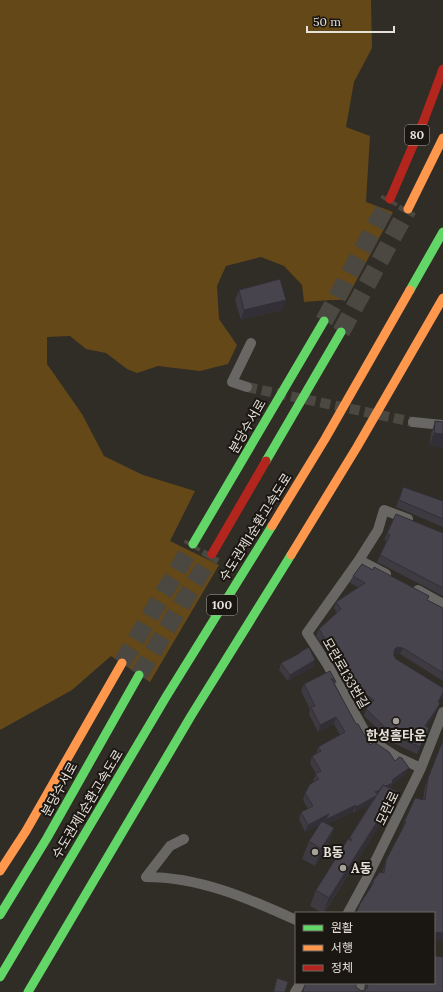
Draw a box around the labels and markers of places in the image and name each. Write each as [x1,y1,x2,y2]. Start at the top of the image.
marker: 한성홈타운 [391,716,401,726]
place label: 한성홈타운 [366,727,426,744]
place label: B동 [323,844,344,861]
marker: B동 [310,847,320,857]
place label: A동 [351,860,372,877]
marker: A동 [338,863,348,873]

